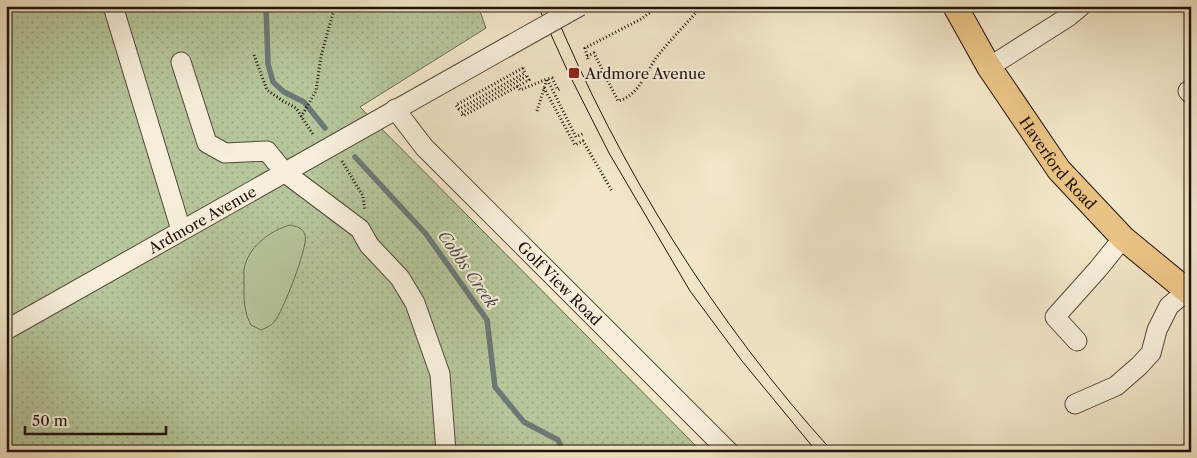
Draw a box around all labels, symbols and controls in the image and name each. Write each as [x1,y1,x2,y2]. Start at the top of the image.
place label: Ardmore Avenue [584,64,706,83]
marker: Ardmore Avenue [567,66,581,80]
street label: Haverford Road [1016,112,1100,213]
street label: Ardmore Avenue [144,181,259,258]
water label: Cobbs Creek [434,226,502,312]
street label: Golf View Road [514,237,606,329]
scale bar [25,403,166,435]
text: 50 m [32,411,68,430]

